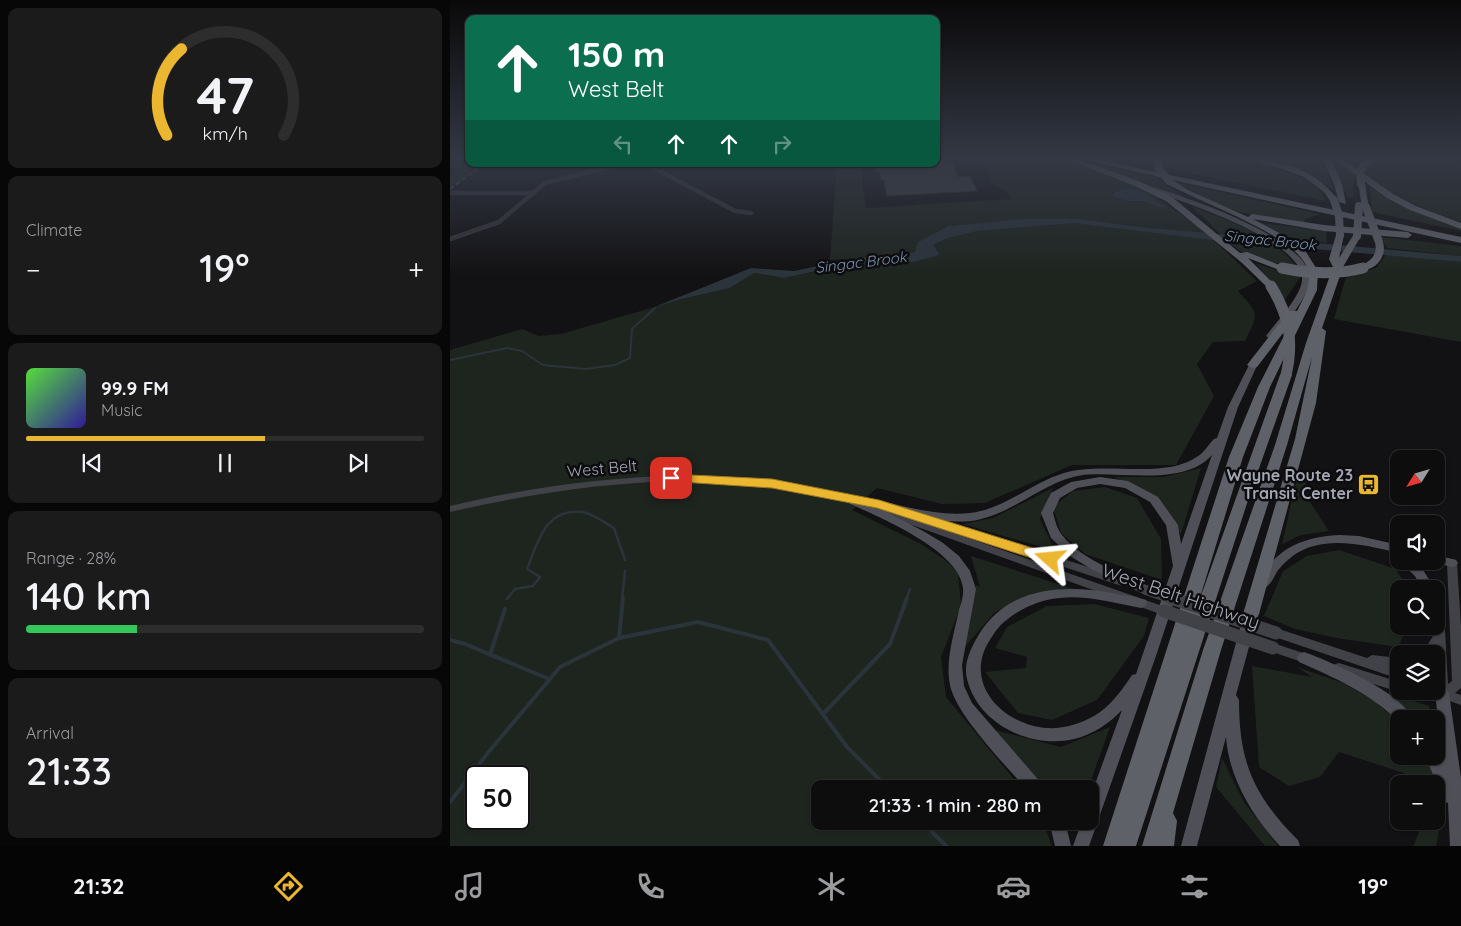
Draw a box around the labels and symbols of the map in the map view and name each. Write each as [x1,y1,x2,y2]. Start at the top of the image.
water label: Singac Brook [1223,226,1319,254]
water label: Singac Brook [814,247,910,277]
north arrow [1390,450,1445,505]
street label: West Belt [566,455,638,481]
pin [650,457,692,499]
place label: Wayne Route 23 Transit Center [1227,465,1353,503]
bus stop icon: Wayne Route 23 Transit Center [1357,472,1381,496]
position arrow [1023,532,1075,584]
street label: West Belt Highway [1099,558,1263,634]
speed limit sign: 50 [465,765,530,830]

